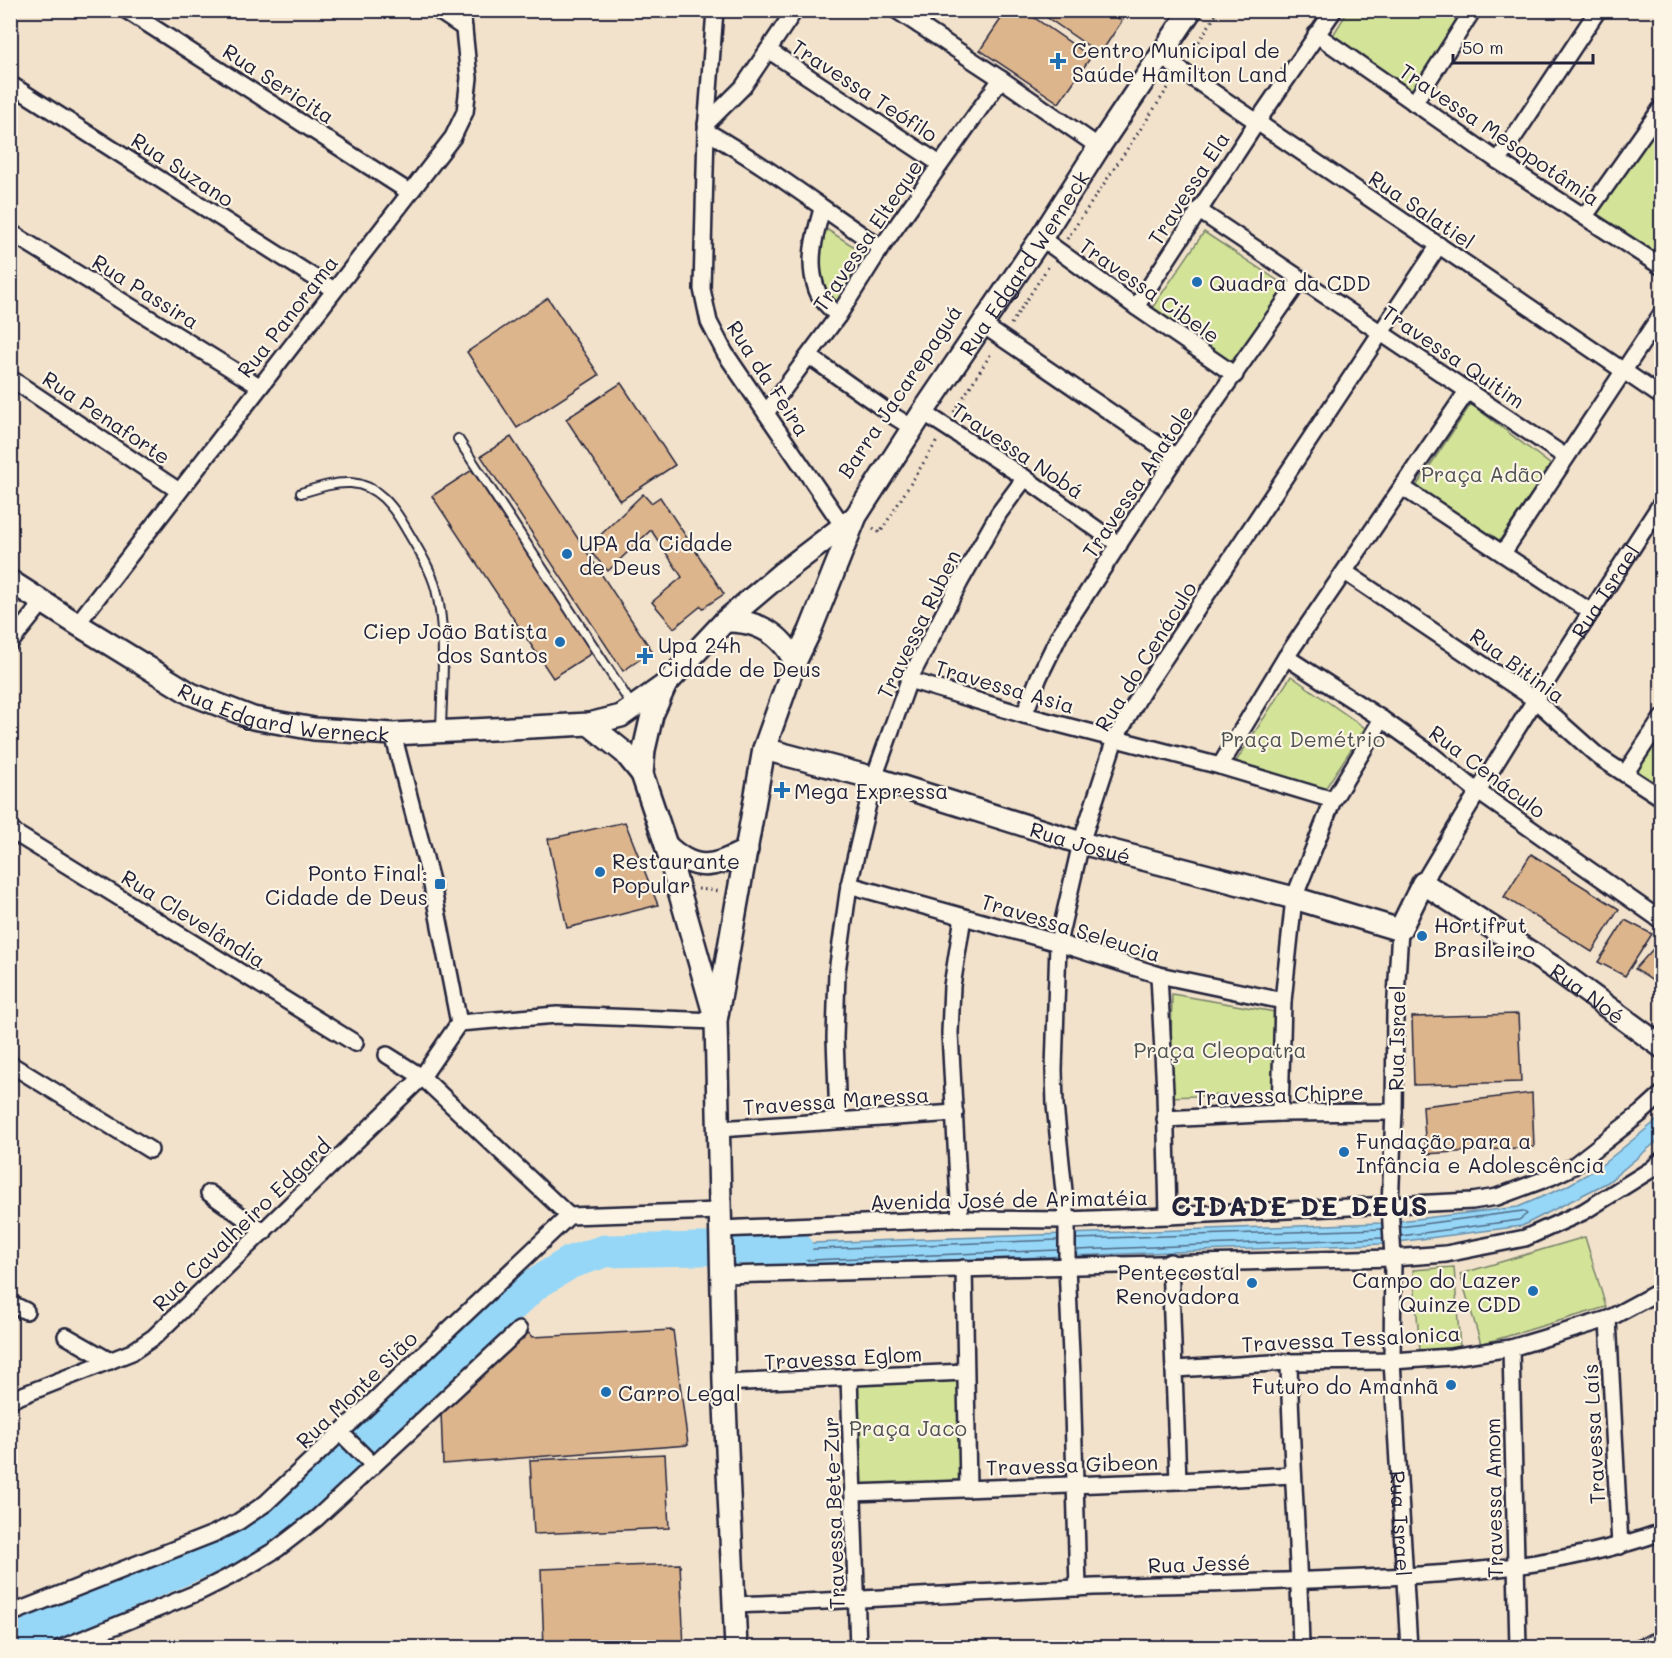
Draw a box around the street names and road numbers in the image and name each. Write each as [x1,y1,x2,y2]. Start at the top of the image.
street label: Travessa Teófilo [787,33,943,147]
street label: Rua Sericita [218,37,340,129]
street label: Travessa Mesopotâmia [1395,57,1605,211]
street label: Rua Suzano [127,126,239,212]
street label: Travessa Ela [1141,126,1235,250]
street label: Travessa Elteque [806,154,928,316]
street label: Rua Salatiel [1364,164,1480,254]
street label: Rua Edgard Werneck [952,165,1094,360]
street label: Travessa Cibele [1074,231,1226,349]
street label: Rua Passira [87,247,205,335]
street label: Rua Panorama [231,249,343,383]
street label: Travessa Quitim [1377,298,1531,414]
street label: Barra Jacarepaguá [831,299,967,483]
street label: Rua da Feira [722,315,816,441]
street label: Rua Penaforte [38,364,176,470]
street label: Travessa Nobá [947,396,1089,504]
street label: Travessa Anatole [1076,399,1198,563]
street label: Rua Israel [1564,539,1645,643]
street label: Travessa Ruben [870,545,966,703]
street label: Rua do Cenáculo [1088,576,1202,736]
street label: Rua Bitinia [1465,621,1571,709]
street label: Travessa Asia [932,653,1078,719]
street label: Rua Edgard Werneck [173,676,390,747]
street label: Rua Cenáculo [1424,718,1552,824]
street label: Rua Josué [1027,814,1134,869]
street label: Rua Clevelândia [117,863,271,973]
street label: Travessa Seleucia [978,887,1164,967]
street label: Rua Noé [1545,956,1631,1029]
street label: Rua Israel [1382,985,1410,1091]
street label: Travessa Chipre [1194,1078,1364,1110]
street label: Travessa Maressa [742,1080,930,1120]
street label: Rua Cavalheiro Edgard [146,1132,336,1316]
street label: Avenida José de Arimatéia [870,1183,1148,1215]
street label: Travessa Tessalonica [1241,1319,1461,1357]
street label: Rua Monte Sião [290,1324,422,1454]
street label: Travessa Eglom [763,1339,923,1375]
street label: Travessa Laís [1576,1363,1610,1505]
street label: Travessa Bete-Zur [816,1416,850,1610]
street label: Travessa Amom [1478,1418,1508,1578]
street label: Travessa Gibeon [986,1448,1158,1480]
street label: Rua Israel [1385,1470,1418,1577]
street label: Rua Jessé [1147,1548,1251,1578]

